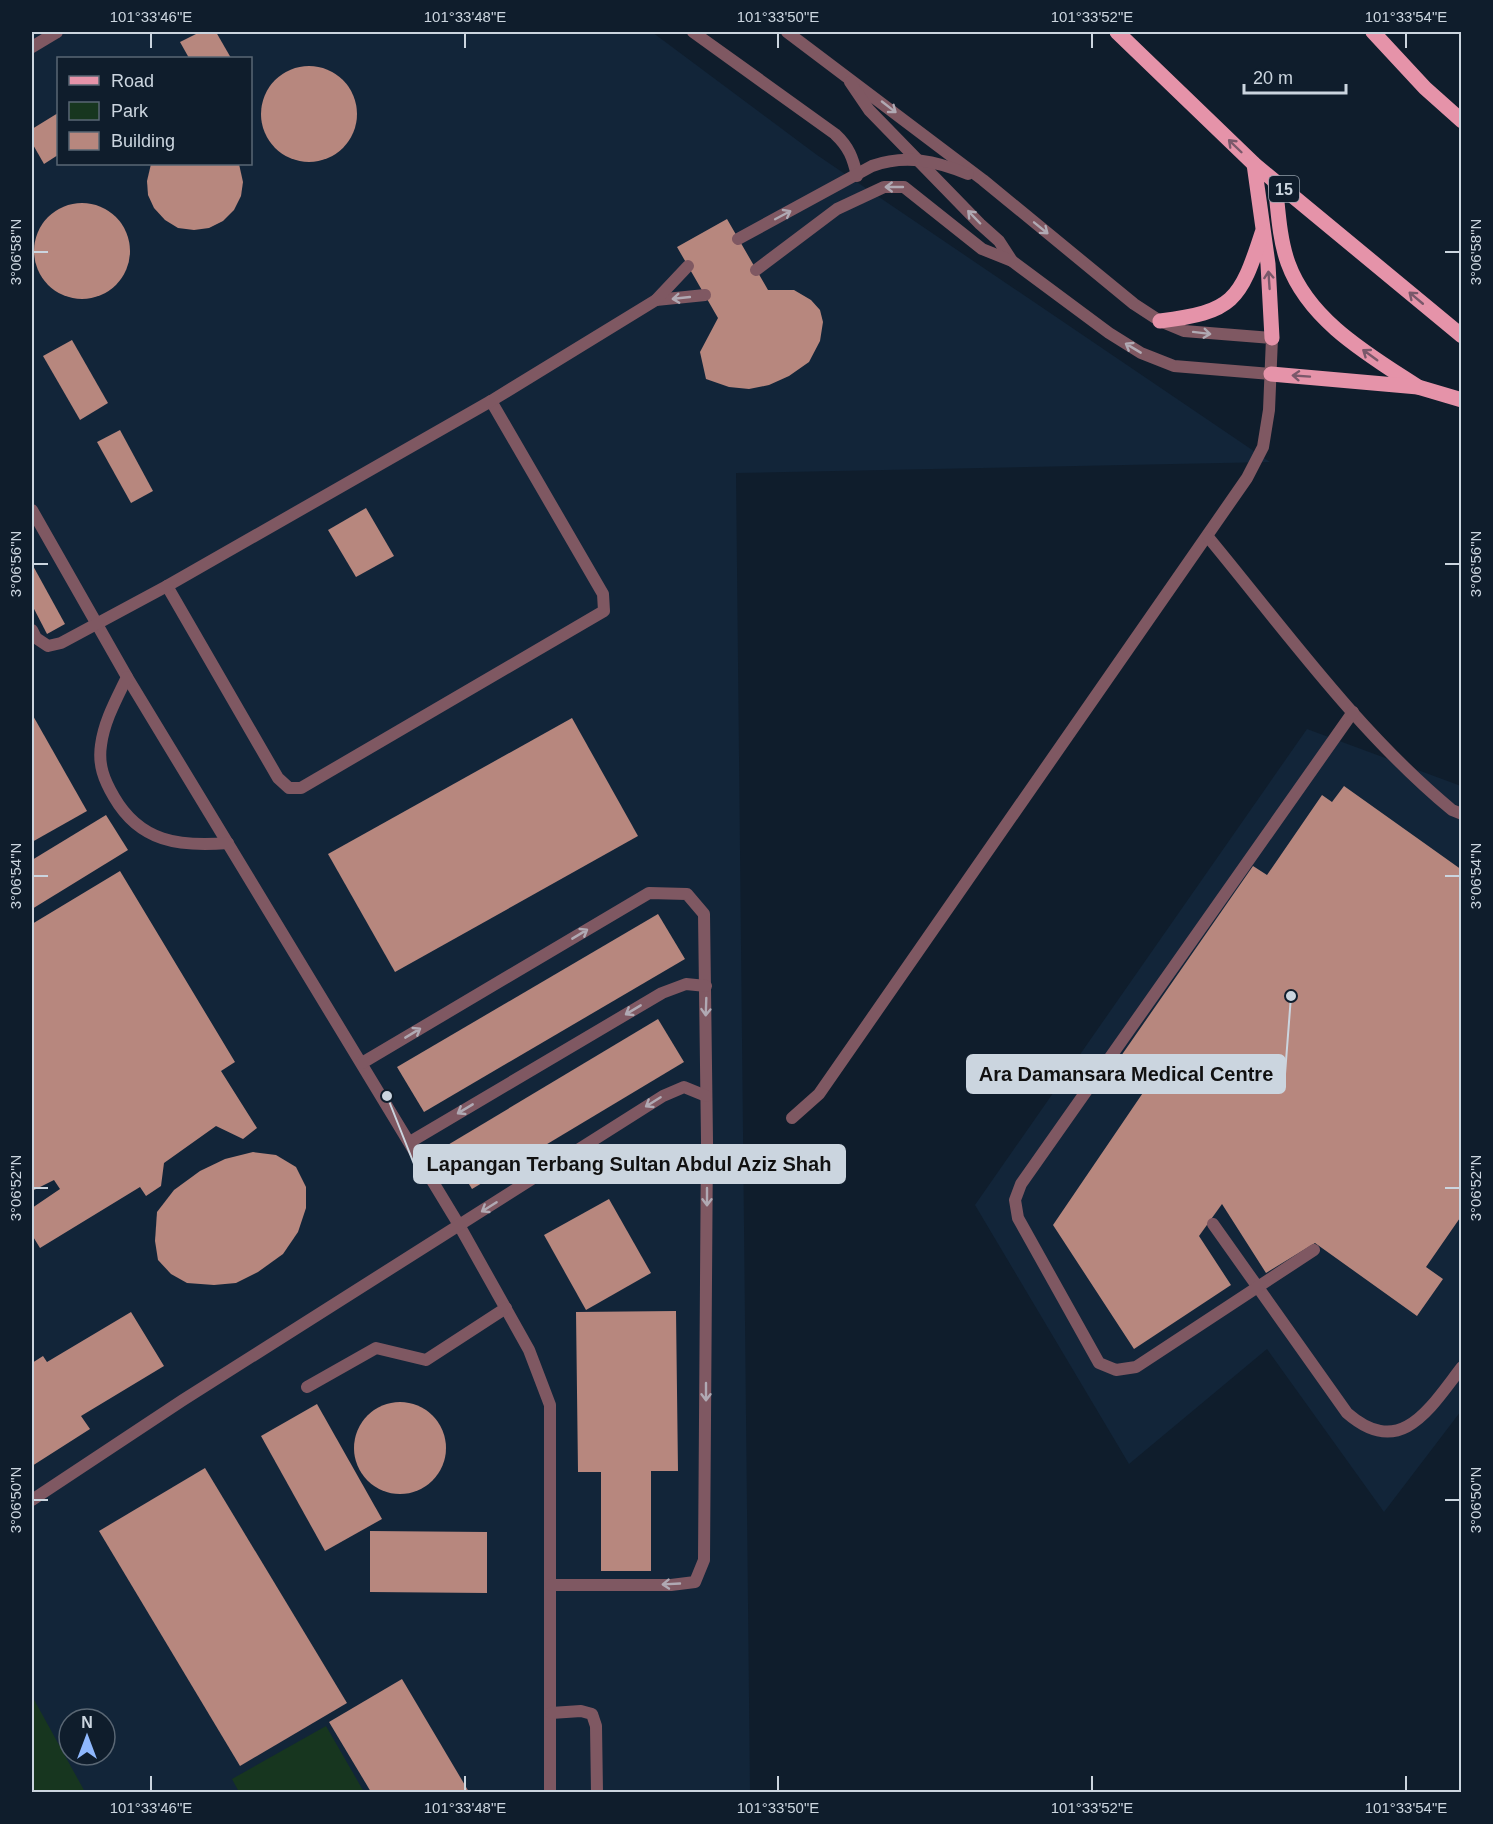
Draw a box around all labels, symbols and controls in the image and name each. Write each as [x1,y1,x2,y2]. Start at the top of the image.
text: 101°33'46"E [110,8,192,25]
text: 101°33'48"E [424,8,506,25]
text: 101°33'50"E [737,8,819,25]
text: 101°33'52"E [1051,8,1133,25]
text: 101°33'54"E [1365,8,1447,25]
legend [57,57,252,165]
scale bar [1244,57,1346,95]
text: 20 m [1253,68,1293,88]
text: Road [111,71,154,91]
text: Park [111,101,149,121]
one-way arrow [880,101,896,114]
text: Building [111,131,175,151]
one-way arrow [1228,138,1243,153]
road number: 15 [1269,176,1299,202]
one-way arrow [884,181,904,193]
one-way arrow [773,209,791,220]
one-way arrow [966,210,981,225]
text: 3°06'58"N [7,219,24,285]
text: 3°06'58"N [1467,219,1484,285]
one-way arrow [1033,222,1049,235]
one-way arrow [1263,270,1274,290]
one-way arrow [1408,292,1424,305]
one-way arrow [671,293,691,304]
one-way arrow [1192,328,1212,339]
one-way arrow [1125,341,1142,353]
one-way arrow [1362,348,1378,361]
one-way arrow [1291,370,1311,381]
text: 3°06'56"N [7,531,24,597]
text: 3°06'56"N [1467,531,1484,597]
text: 3°06'54"N [7,843,24,909]
text: 3°06'54"N [1467,843,1484,909]
one-way arrow [571,928,588,940]
one-way arrow [700,997,711,1017]
one-way arrow [625,1004,642,1016]
one-way arrow [404,1027,421,1039]
callout: Ara Damansara Medical Centre [967,1055,1285,1093]
text: Ara Damansara Medical Centre [979,1063,1273,1085]
one-way arrow [645,1096,662,1108]
one-way arrow [457,1103,474,1115]
callout: Lapangan Terbang Sultan Abdul Aziz Shah [414,1145,845,1183]
text: Lapangan Terbang Sultan Abdul Aziz Shah [427,1153,831,1175]
text: 3°06'52"N [7,1155,24,1221]
text: 3°06'52"N [1467,1155,1484,1221]
one-way arrow [701,1186,713,1206]
one-way arrow [481,1201,498,1213]
one-way arrow [700,1381,712,1401]
text: 3°06'50"N [7,1467,24,1533]
text: 3°06'50"N [1467,1467,1484,1533]
one-way arrow [662,1579,682,1590]
north arrow [57,1707,117,1767]
text: N [81,1714,93,1731]
text: 101°33'46"E [110,1799,192,1816]
text: 101°33'48"E [424,1799,506,1816]
text: 101°33'50"E [737,1799,819,1816]
text: 101°33'52"E [1051,1799,1133,1816]
text: 101°33'54"E [1365,1799,1447,1816]

